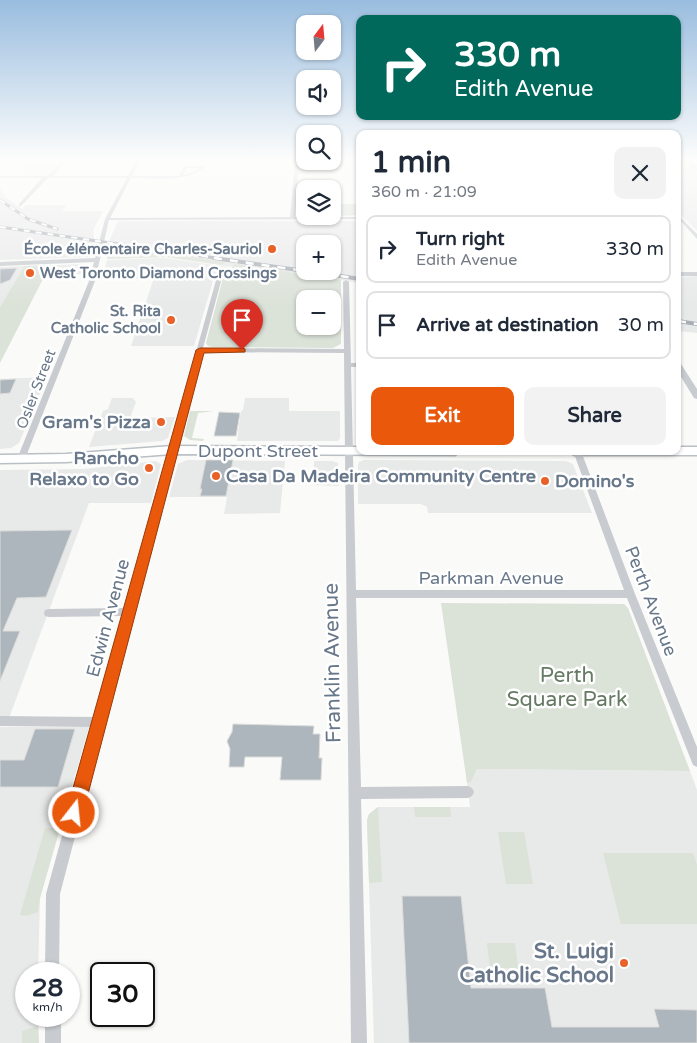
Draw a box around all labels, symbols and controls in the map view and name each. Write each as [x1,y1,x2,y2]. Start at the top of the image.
north arrow [296,15,341,60]
map controls [296,15,341,335]
text: 330 m [454,34,561,76]
icon: right [371,35,436,100]
button: sound [296,70,341,115]
text: Edith Avenue [454,76,593,102]
button: search [296,125,341,170]
text: 1 min [371,144,451,181]
button: close [614,147,666,199]
button: layers [296,180,341,225]
text: 360 m · 21:09 [371,182,477,202]
text: Turn right [416,228,504,250]
button: + [296,235,341,280]
icon: right [373,235,401,263]
text: 330 m [606,238,664,260]
place label: École élémentaire Charles-Sauriol [24,239,262,258]
marker: École élémentaire Charles-Sauriol [266,243,278,255]
text: Edith Avenue [416,250,517,270]
place label: West Toronto Diamond Crossings [40,264,277,283]
marker: West Toronto Diamond Crossings [24,267,36,279]
button: − [296,290,341,335]
pin [221,299,263,350]
place label: St. Rita Catholic School [51,302,161,337]
icon: arrive [228,306,256,334]
icon: arrive [373,311,401,339]
marker: St. Rita Catholic School [165,314,177,326]
text: Arrive at destination [416,314,599,336]
text: 30 m [618,314,664,336]
street label: Osler Street [13,346,60,431]
button: Exit [371,387,514,445]
button: Share [524,387,666,445]
place label: Gram's Pizza [42,411,151,433]
marker: Gram's Pizza [155,416,167,428]
street label: Dupont Street [198,440,318,462]
place label: Rancho Relaxo to Go [29,447,139,490]
marker: Rancho Relaxo to Go [143,462,155,474]
place label: Casa Da Madeira Community Centre [226,465,536,487]
marker: Casa Da Madeira Community Centre [210,470,222,482]
place label: Domino's [555,470,635,492]
marker: Domino's [539,475,551,487]
street label: Perth Avenue [620,543,682,659]
street label: Edwin Avenue [82,557,134,679]
street label: Parkman Avenue [418,567,564,589]
street label: Franklin Avenue [319,583,346,743]
park label: Perth Square Park [507,663,627,712]
position arrow [47,786,99,838]
place label: St. Luigi Catholic School [459,939,614,988]
marker: St. Luigi Catholic School [618,957,630,969]
speed limit sign: 30 [90,962,155,1027]
text: 28 [32,973,63,1003]
text: km/h [32,1000,63,1014]

